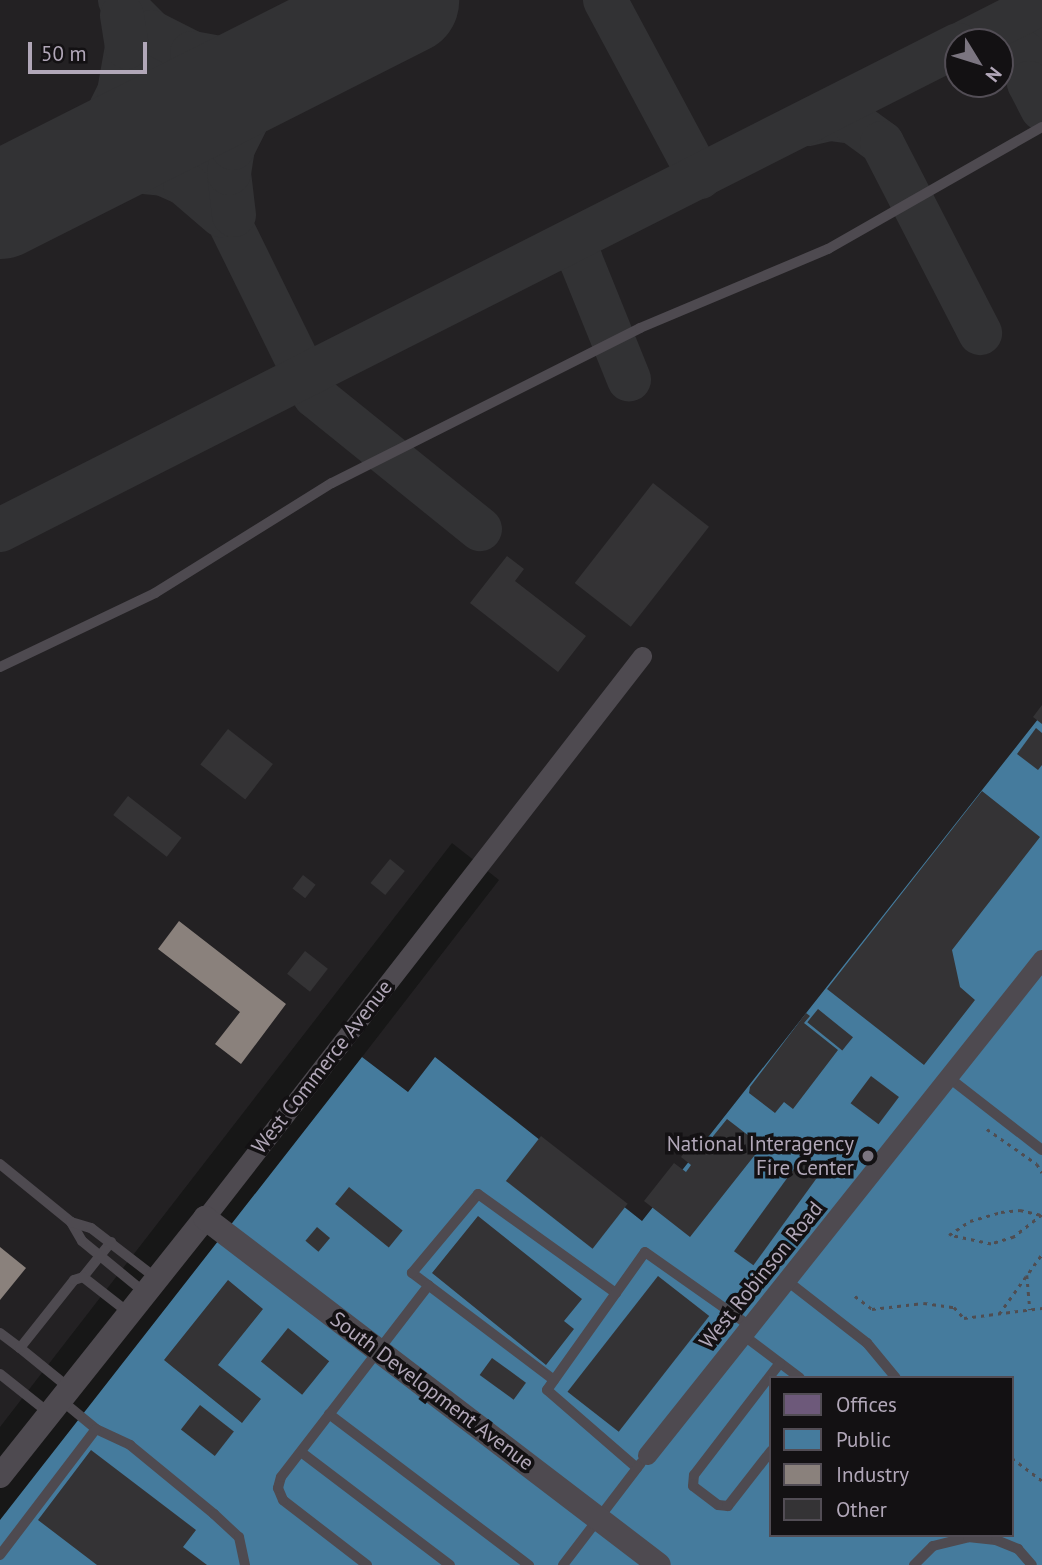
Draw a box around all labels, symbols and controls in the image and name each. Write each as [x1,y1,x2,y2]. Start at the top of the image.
scale bar [32,28,150,72]
north arrow [944,28,1014,98]
text: 50 m [41,40,87,67]
text: N [981,62,1007,87]
street label: West Commerce Avenue [246,975,398,1159]
place label: National Interagency Fire Center [667,1131,854,1181]
marker: National Interagency Fire Center [860,1148,876,1164]
street label: West Robinson Road [694,1197,828,1353]
street label: South Development Avenue [325,1306,539,1476]
legend [769,1376,1014,1537]
text: Offices [836,1391,897,1418]
text: Public [836,1426,891,1453]
text: Industry [836,1461,909,1488]
text: Other [836,1496,887,1523]

